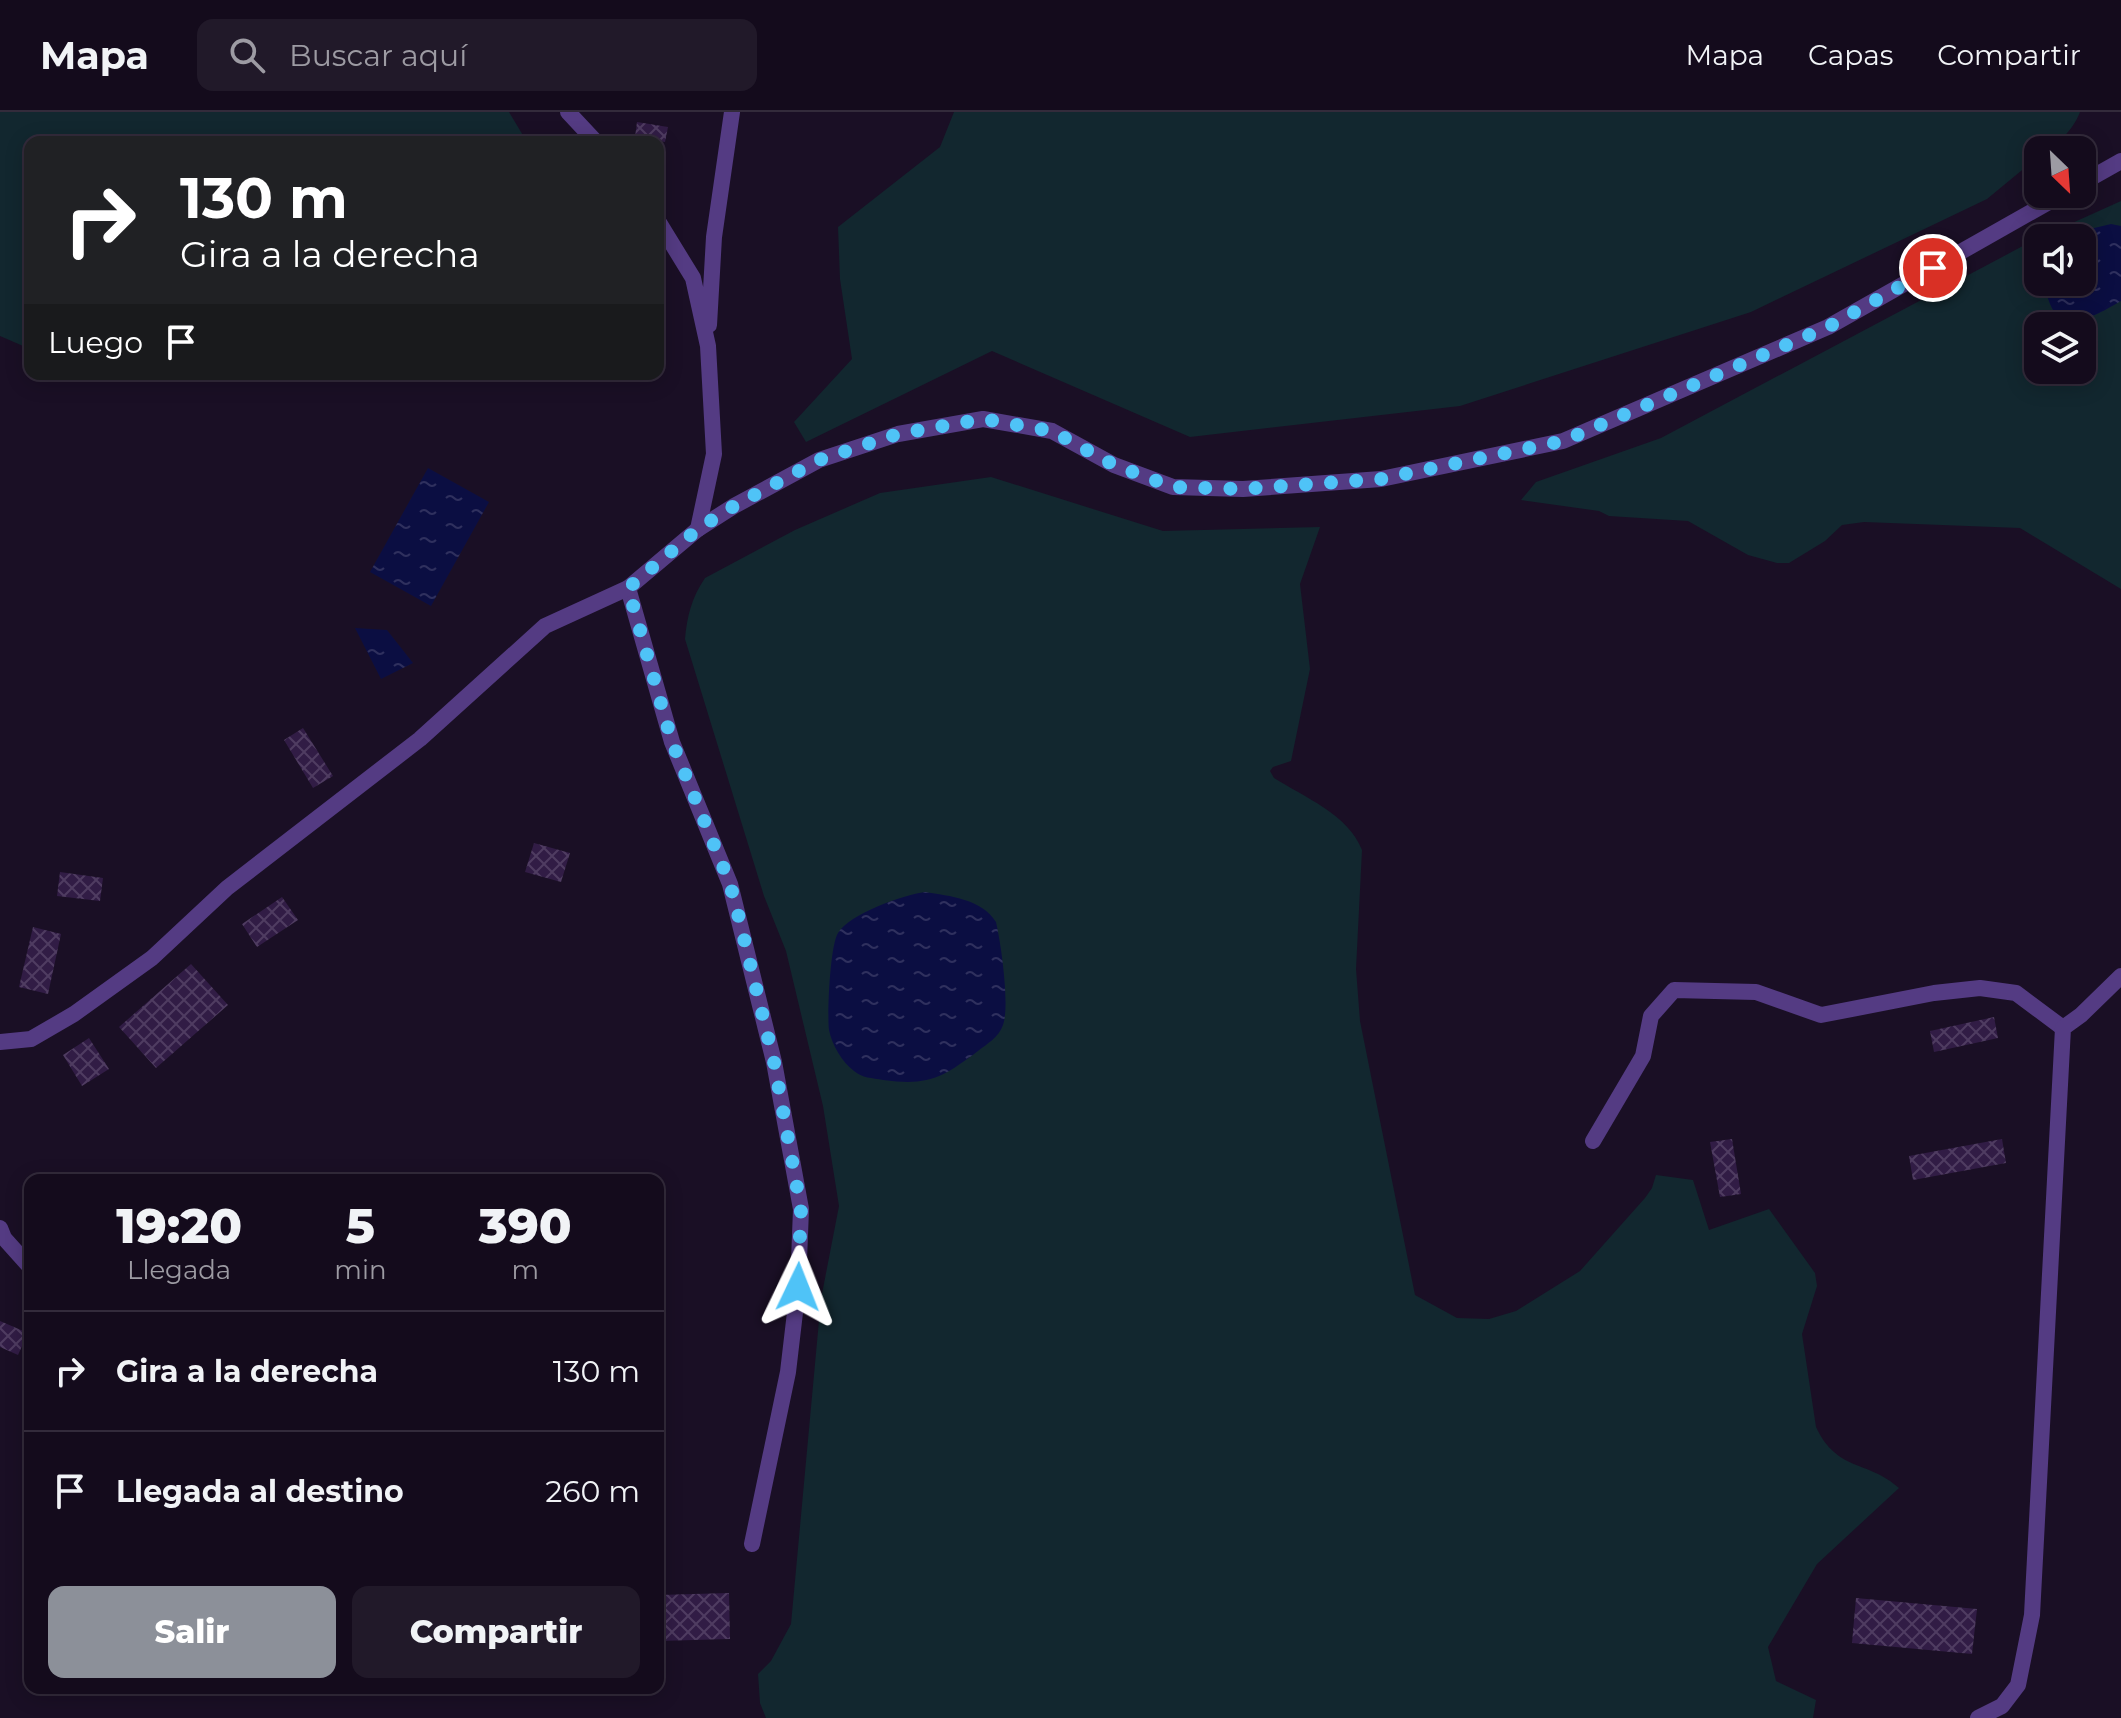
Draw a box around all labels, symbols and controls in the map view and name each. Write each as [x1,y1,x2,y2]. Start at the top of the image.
search box [197,19,757,91]
text: Mapa [40,32,149,79]
icon: search [225,33,269,77]
text: Buscar aquí [289,37,467,74]
text: Mapa [1685,38,1764,72]
text: Capas [1808,38,1893,72]
text: Compartir [1937,38,2081,72]
north arrow [2024,136,2096,208]
map controls [2024,136,2096,384]
text: 130 m [180,164,348,232]
icon: right [48,168,152,272]
button: sound [2024,224,2096,296]
text: Gira a la derecha [180,232,480,276]
pin [1899,234,1967,302]
icon: arrive [1911,246,1955,290]
button: layers [2024,312,2096,384]
icon: arrive [159,320,203,364]
text: Luego [48,324,143,361]
text: 19:20 [116,1197,242,1255]
text: 5 [346,1197,375,1255]
text: 390 [479,1197,572,1255]
position arrow [756,1245,840,1329]
text: Llegada [127,1254,231,1286]
text: min [334,1254,386,1286]
text: m [511,1254,539,1286]
icon: right [48,1349,92,1393]
text: Gira a la derecha [116,1353,378,1390]
text: 130 m [553,1353,640,1390]
icon: arrive [48,1469,92,1513]
text: Llegada al destino [116,1473,404,1510]
text: 260 m [545,1473,640,1510]
button: Salir [48,1586,336,1678]
button: Compartir [352,1586,640,1678]

